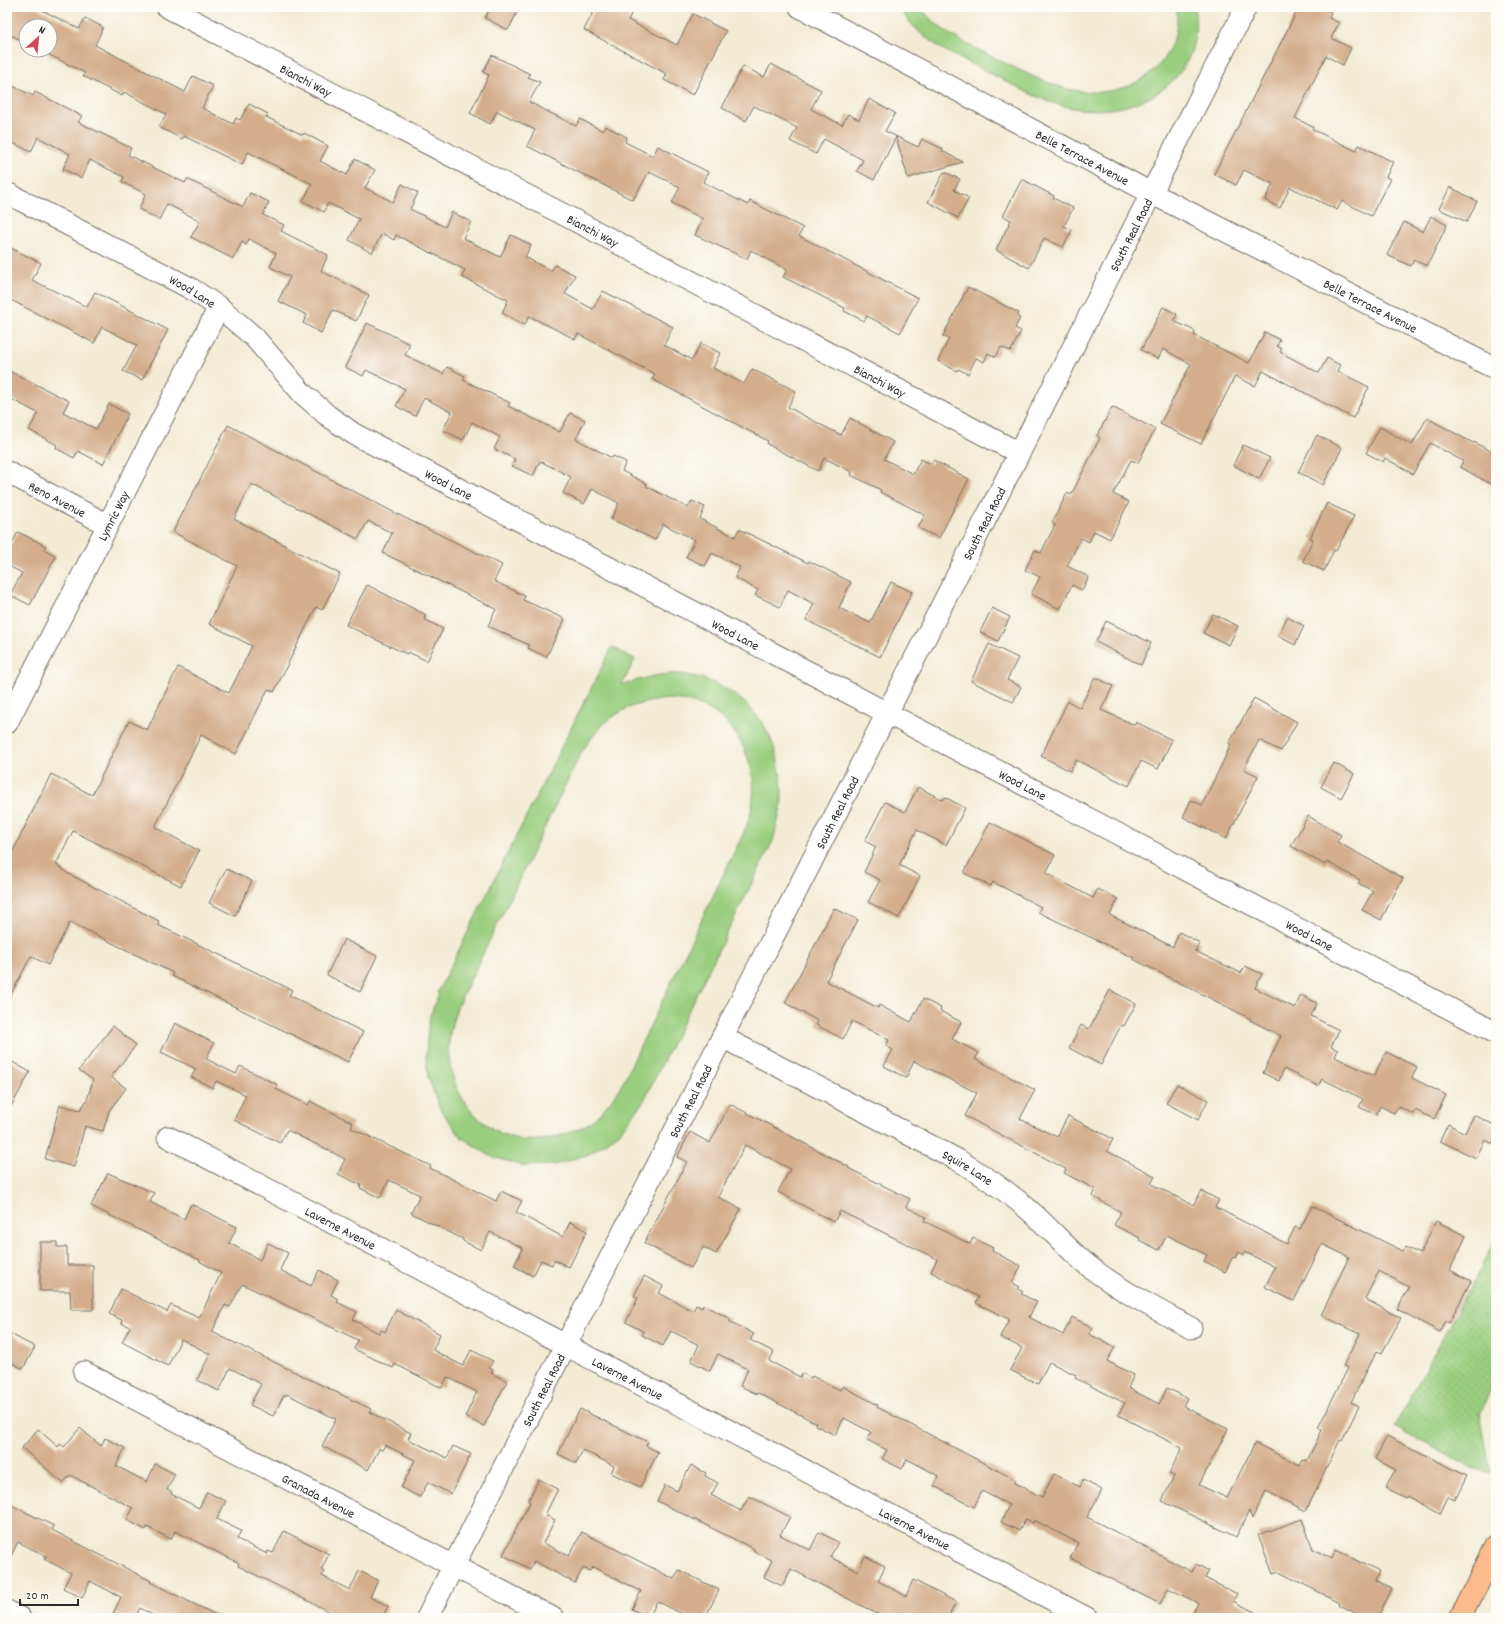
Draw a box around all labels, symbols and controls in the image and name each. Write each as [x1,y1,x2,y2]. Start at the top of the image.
north arrow [18,18,58,58]
text: N [36,23,48,39]
street label: Bianchi Way [276,61,335,104]
street label: Belle Terrace Avenue [1032,127,1132,192]
street label: South Real Road [1106,196,1159,275]
street label: Bianchi Way [563,211,622,254]
street label: Wood Lane [165,272,219,314]
street label: Belle Terrace Avenue [1319,275,1420,339]
street label: Bianchi Way [850,361,909,404]
street label: Wood Lane [420,466,475,506]
street label: Reno Avenue [24,478,89,524]
street label: South Real Road [959,485,1012,564]
street label: Lymric Way [94,488,136,545]
street label: Wood Lane [708,616,762,657]
street label: Wood Lane [995,766,1049,807]
street label: South Real Road [812,774,865,853]
street label: Wood Lane [1281,917,1336,957]
street label: South Real Road [666,1062,719,1142]
street label: Squire Lane [938,1146,996,1192]
street label: Laverne Avenue [301,1203,379,1256]
street label: South Real Road [519,1351,572,1431]
street label: Laverne Avenue [588,1353,666,1406]
street label: Granada Avenue [277,1470,358,1525]
street label: Laverne Avenue [875,1504,953,1557]
scale bar [20,1581,78,1607]
text: 20 m [26,1588,49,1605]

